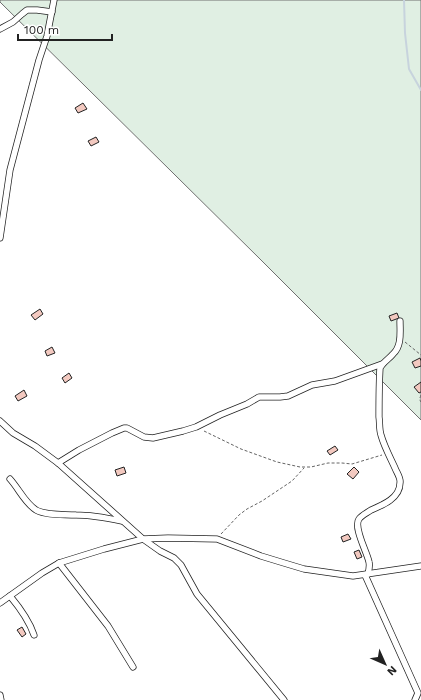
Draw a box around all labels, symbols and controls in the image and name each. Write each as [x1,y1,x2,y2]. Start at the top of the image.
scale bar [18,16,112,42]
text: 100 m [24,23,59,37]
north arrow [365,644,405,684]
text: N [384,663,399,678]

